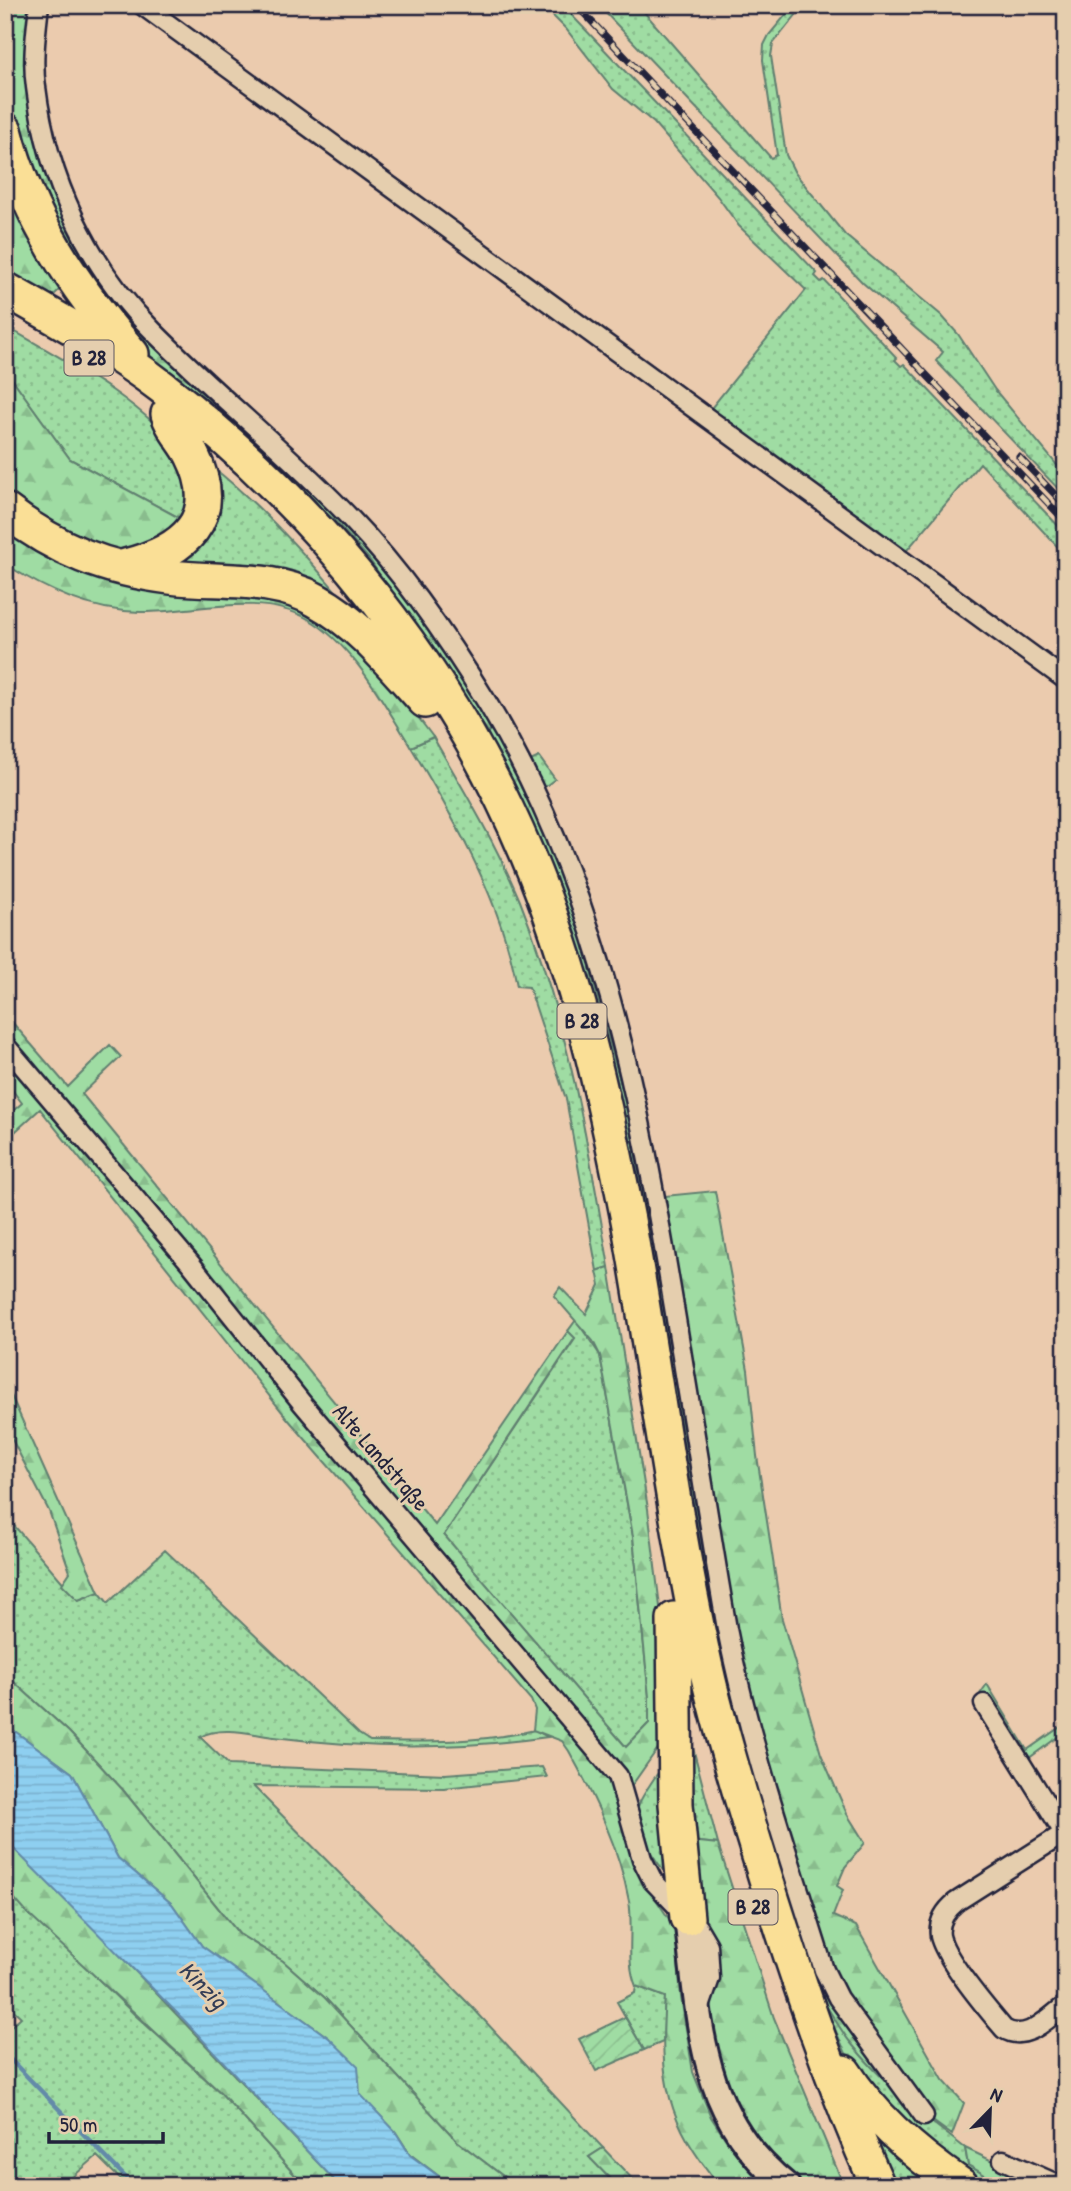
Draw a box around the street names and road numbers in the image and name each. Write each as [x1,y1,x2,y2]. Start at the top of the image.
road number: B 28 [64,340,114,376]
road number: B 28 [558,1004,606,1038]
street label: Alte Landstraße [326,1396,437,1517]
road number: B 28 [728,1890,778,1924]

